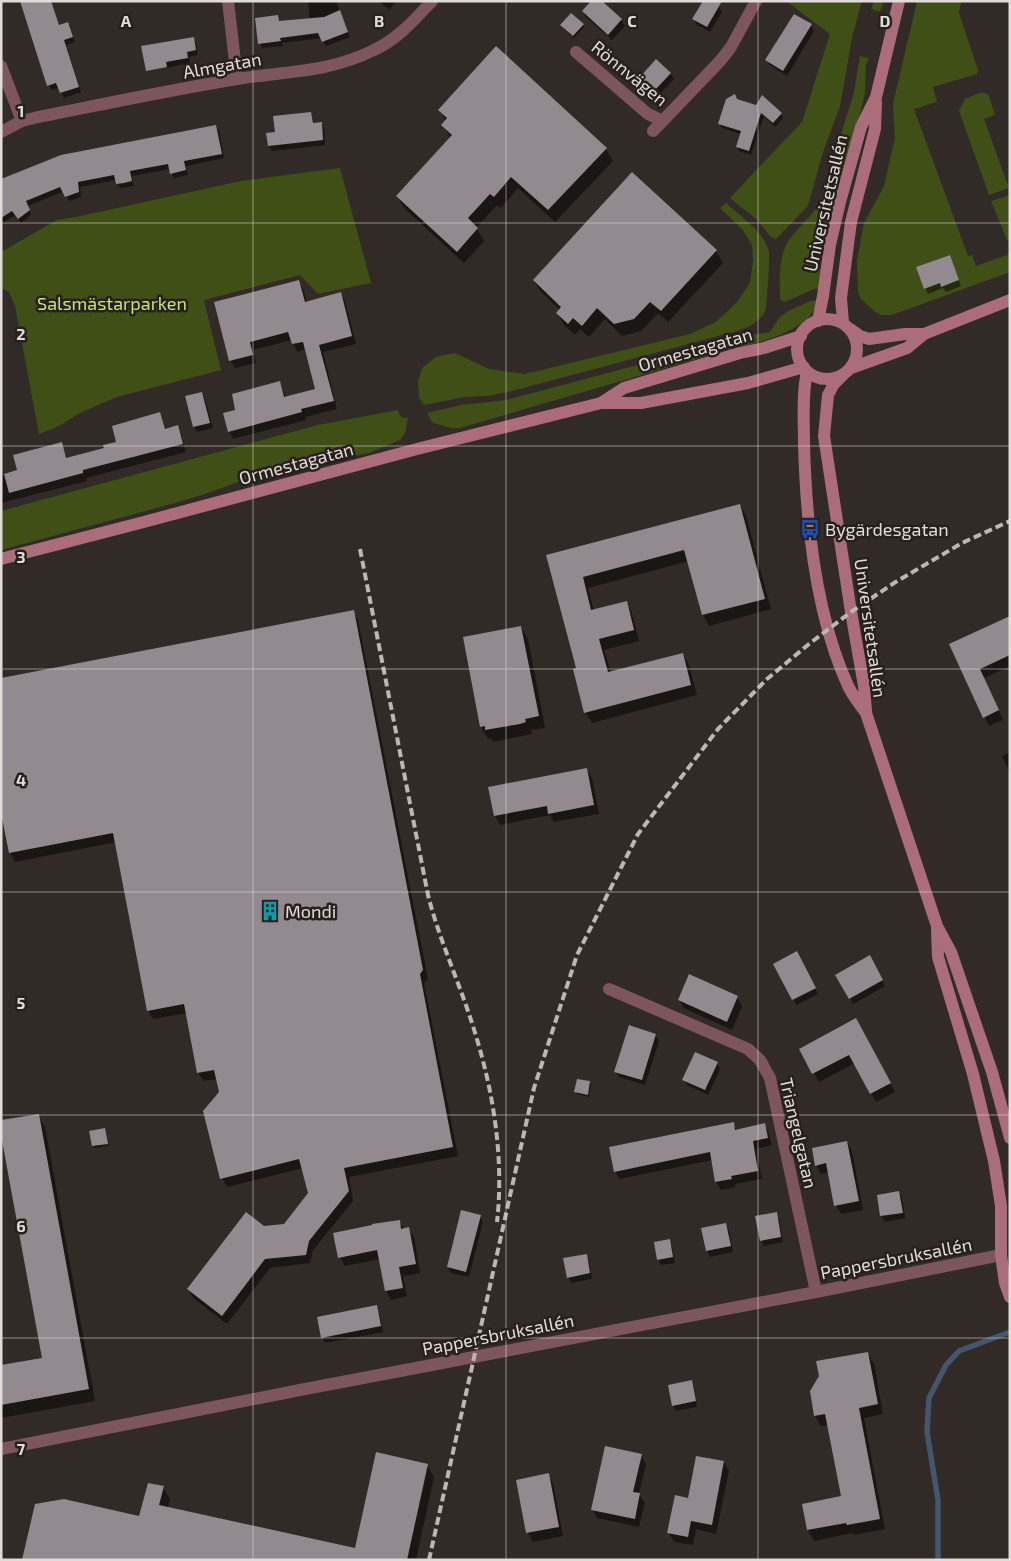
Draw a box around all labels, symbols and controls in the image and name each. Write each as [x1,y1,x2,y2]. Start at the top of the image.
text: A [121,11,132,30]
text: B [374,11,384,30]
text: C [627,11,637,30]
text: D [880,11,891,30]
street label: Rönnvägen [587,36,673,110]
street label: Almgatan [181,47,263,83]
text: 1 [18,101,24,120]
street label: Universitetsallén [799,132,851,274]
park label: Salsmästarparken [37,292,187,314]
street label: Ormestagatan [635,322,755,376]
text: 2 [16,324,26,343]
street label: Ormestagatan [236,437,356,489]
bus stop icon: Bygärdesgatan [799,518,821,540]
place label: Bygärdesgatan [825,518,949,540]
text: 3 [16,547,26,566]
street label: Universitetsallén [850,557,892,699]
text: 4 [16,770,26,789]
building icon: Mondi [259,900,281,922]
place label: Mondi [285,900,336,922]
text: 5 [17,993,26,1012]
street label: Triangelgatan [776,1076,822,1190]
text: 6 [16,1216,26,1235]
street label: Pappersbruksallén [818,1233,974,1283]
street label: Pappersbruksallén [420,1309,576,1359]
text: 7 [17,1439,26,1458]

